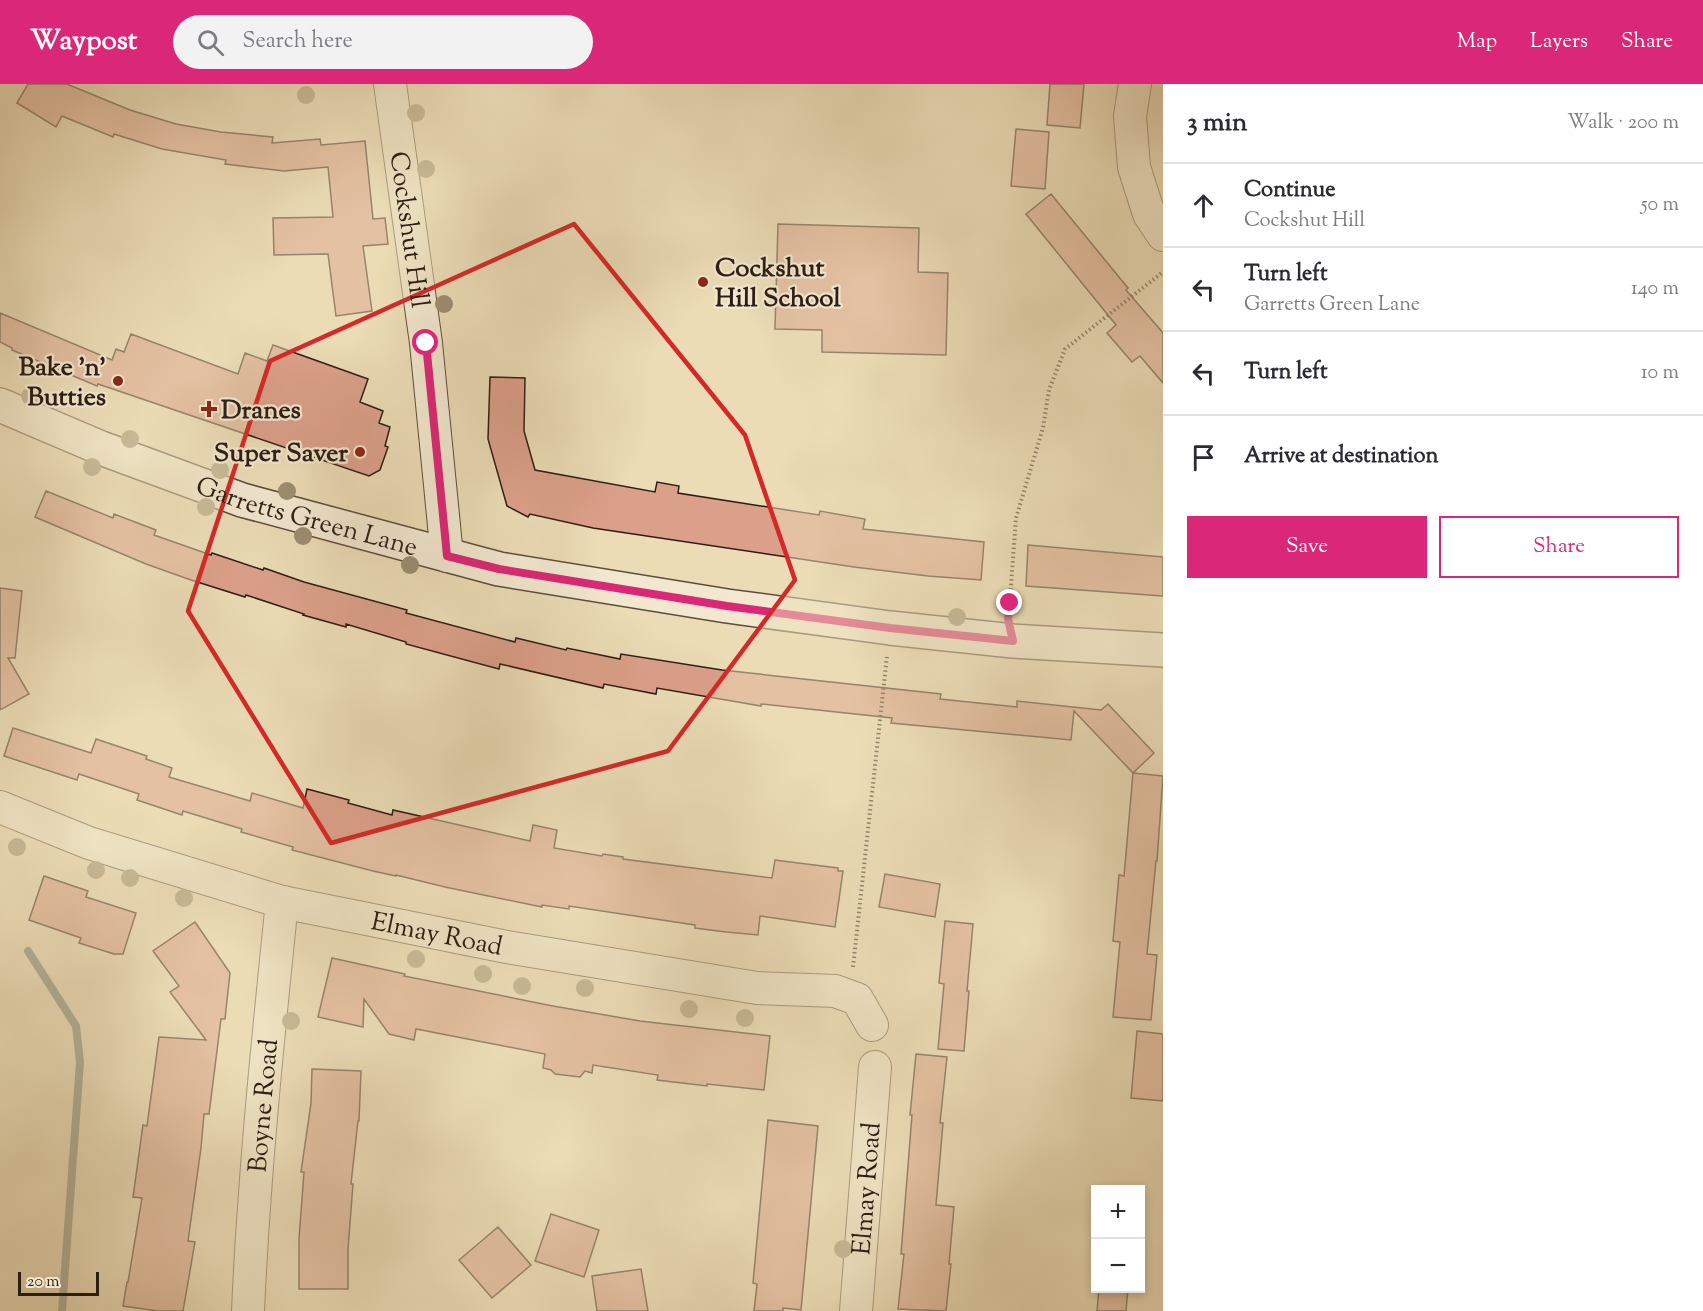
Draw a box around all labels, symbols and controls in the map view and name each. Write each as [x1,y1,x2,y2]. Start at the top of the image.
search box [173,15,593,69]
text: Waypost [30,22,137,62]
icon: search [194,26,227,59]
text: Search here [242,26,353,58]
text: Map [1457,27,1497,57]
text: Layers [1530,27,1588,57]
text: Share [1621,27,1673,57]
text: 3 min [1187,105,1247,142]
text: Walk · 200 m [1567,109,1679,138]
street label: Cockshut Hill [379,149,437,310]
text: Continue [1244,175,1335,207]
icon: ahead [1187,189,1220,222]
text: 50 m [1641,191,1679,220]
text: Cockshut Hill [1244,207,1365,236]
place label: Cockshut Hill School [715,251,841,318]
text: Turn left [1244,259,1327,291]
icon: left [1187,273,1220,306]
marker: Cockshut Hill School [696,275,710,289]
text: 140 m [1631,275,1679,304]
text: Garretts Green Lane [1244,291,1420,320]
route start [412,329,438,355]
place label: Bake 'n' Butties [19,350,106,417]
icon: left [1187,357,1220,390]
text: Turn left [1244,357,1327,389]
text: 10 m [1641,359,1679,388]
marker: Bake 'n' Butties [111,374,125,388]
place label: Dranes [221,393,301,430]
marker: Dranes [202,402,216,416]
place label: Super Saver [214,436,348,473]
icon: arrive [1187,441,1220,474]
text: Arrive at destination [1244,441,1439,473]
marker: Super Saver [353,445,367,459]
street label: Garretts Green Lane [190,469,421,567]
button: Save [1187,516,1427,578]
button: Share [1439,516,1679,578]
route end [996,589,1022,615]
street label: Elmay Road [368,904,506,967]
street label: Boyne Road [241,1037,289,1174]
street label: Elmay Road [844,1120,892,1256]
map controls [1091,1185,1145,1293]
button: + [1091,1185,1145,1239]
button: − [1091,1239,1145,1293]
scale bar [18,1269,99,1296]
text: 20 m [27,1271,60,1294]

